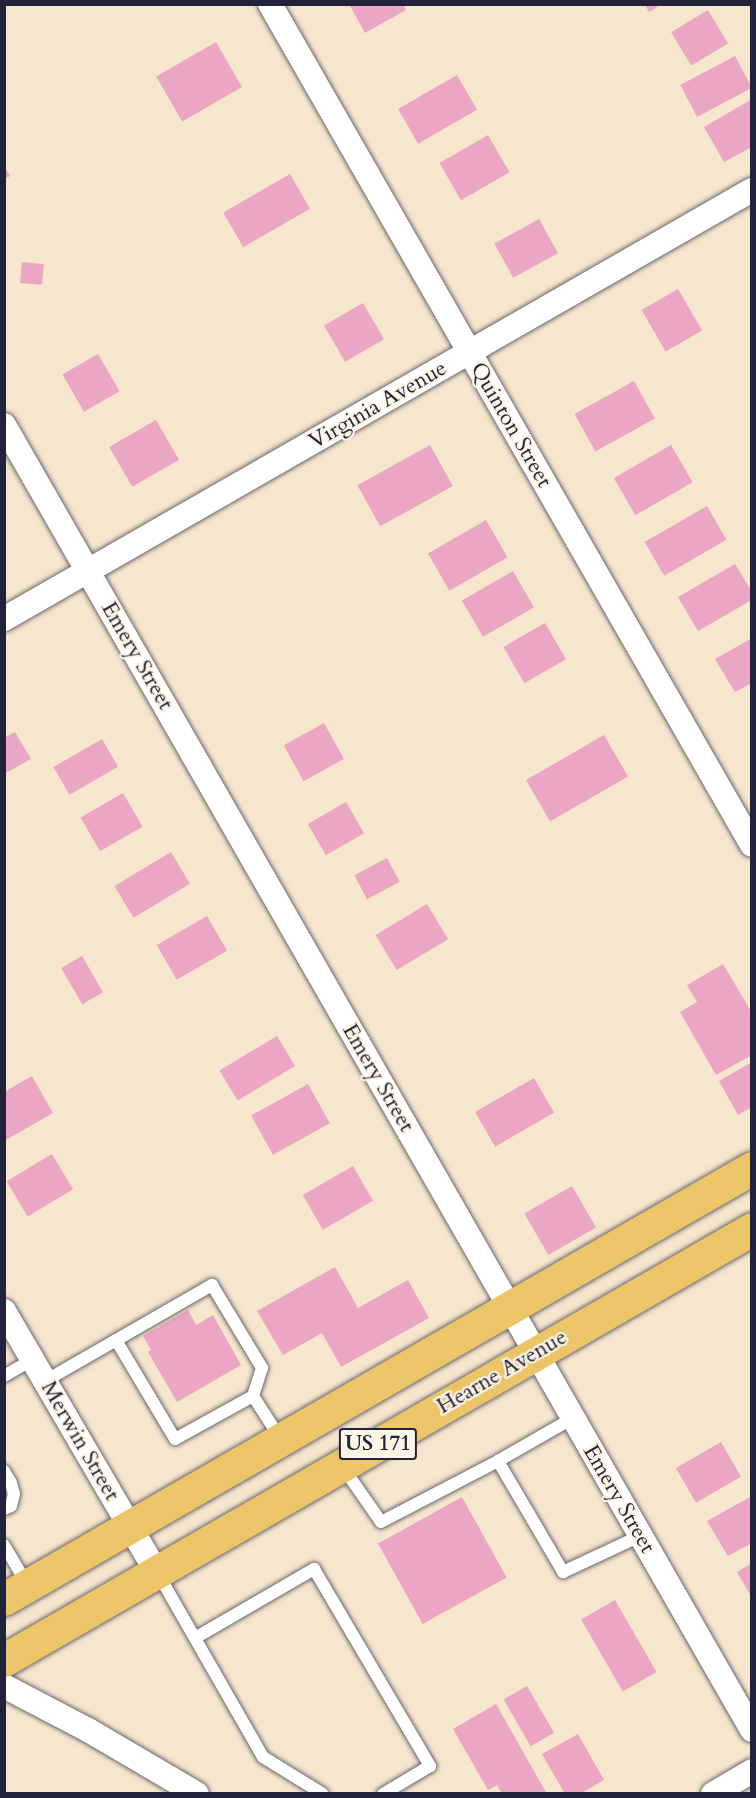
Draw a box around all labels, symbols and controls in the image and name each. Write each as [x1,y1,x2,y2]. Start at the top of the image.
street label: Virginia Avenue [305,355,451,455]
street label: Quinton Street [465,358,557,492]
street label: Emery Street [95,597,179,715]
street label: Emery Street [336,1019,420,1137]
street label: Hearne Avenue [432,1324,572,1420]
street label: Merwin Street [35,1376,125,1506]
road number: US 171 [338,1426,418,1462]
street label: Emery Street [577,1440,661,1558]

